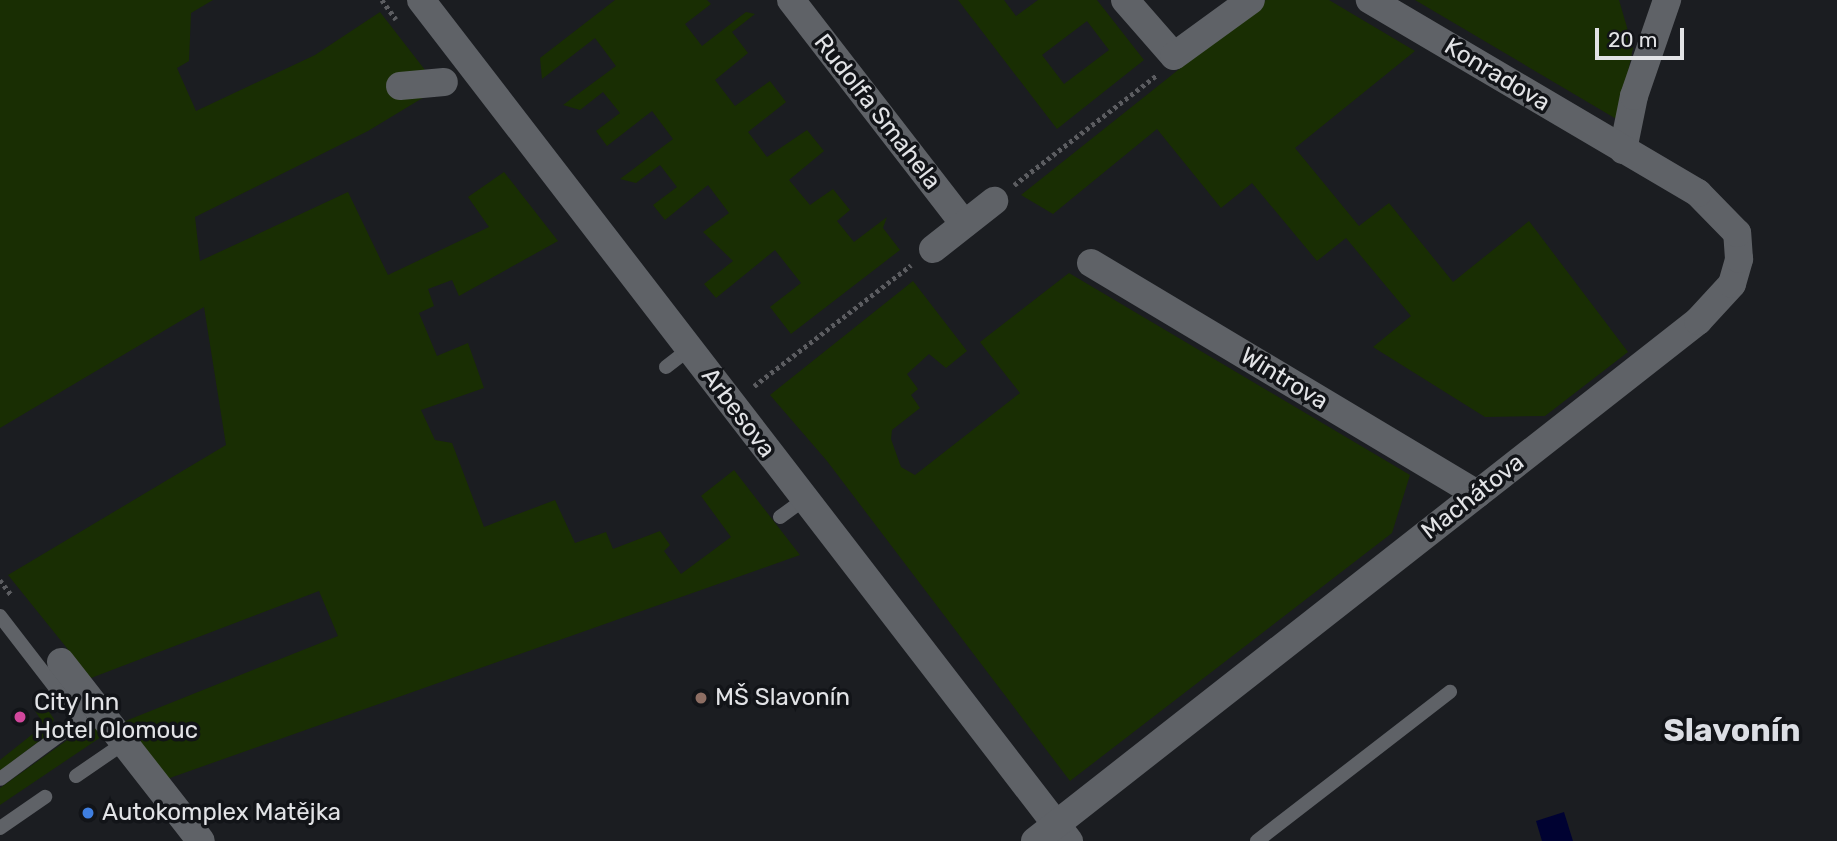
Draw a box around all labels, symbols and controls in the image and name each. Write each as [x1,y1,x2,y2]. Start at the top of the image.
scale bar [1599,14,1688,58]
text: 20 m [1608,27,1657,52]
street label: Rudolfa Smahela [808,29,946,195]
street label: Konradova [1439,32,1555,118]
street label: Wintrova [1235,342,1333,416]
street label: Arbesova [695,363,781,463]
street label: Machátova [1416,448,1530,546]
place label: MŠ Slavonín [715,684,850,712]
place label: City Inn Hotel Olomouc [34,689,198,745]
marker: MŠ Slavonín [693,690,709,706]
marker: City Inn Hotel Olomouc [12,709,28,725]
district label: Slavonín [1663,711,1801,749]
place label: Autokomplex Matějka [102,799,341,827]
marker: Autokomplex Matějka [80,805,96,821]

